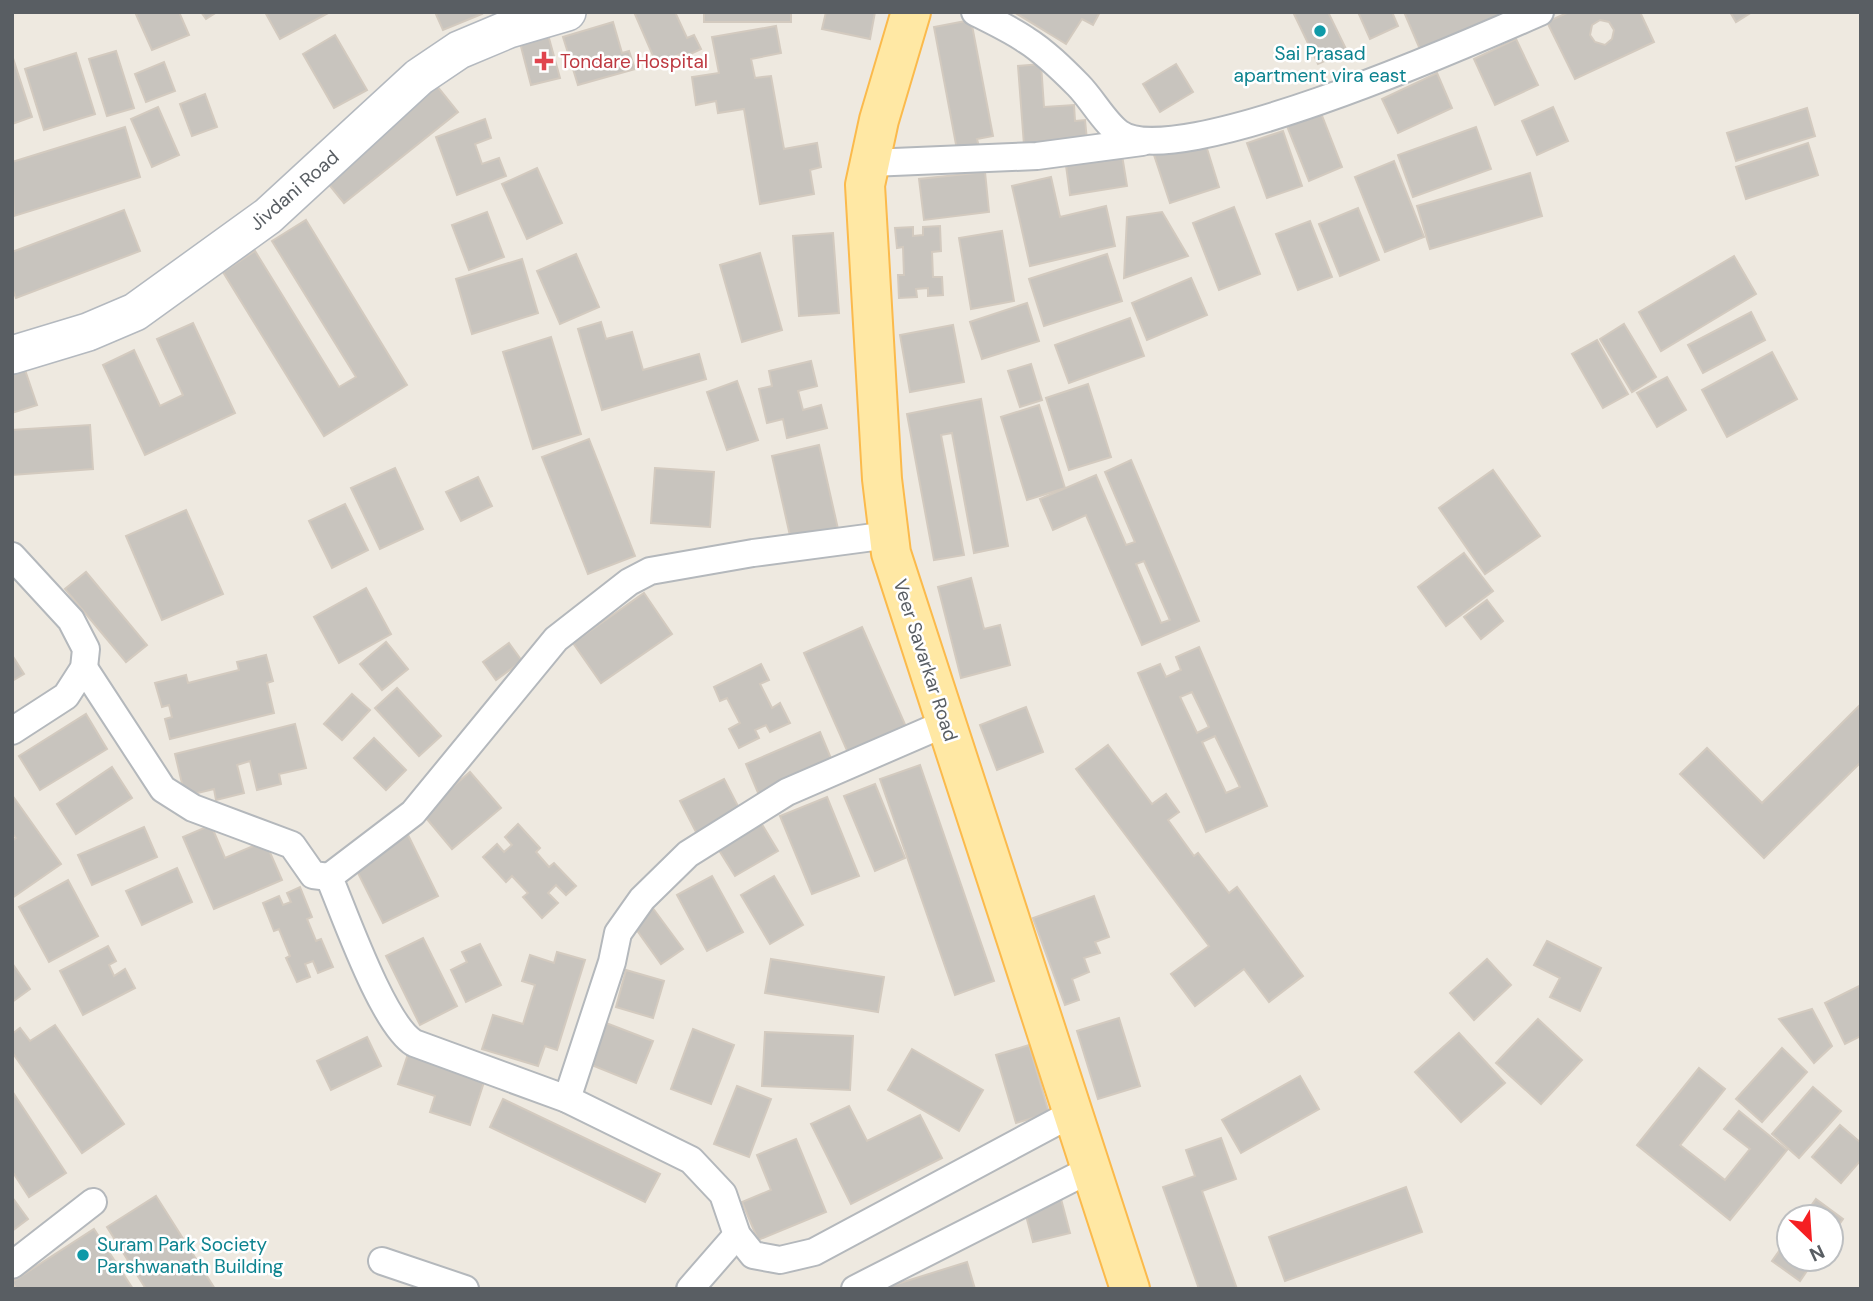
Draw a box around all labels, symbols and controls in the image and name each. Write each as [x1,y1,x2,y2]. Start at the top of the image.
marker: Sai Prasad apartment vira east [1312,23,1328,39]
place label: Sai Prasad apartment vira east [1234,41,1406,88]
place label: Tondare Hospital [560,49,708,74]
marker: Tondare Hospital [534,51,554,71]
street label: Jivdani Road [244,145,344,236]
street label: Veer Savarkar Road [887,576,964,744]
north arrow [1775,1203,1845,1273]
place label: Suram Park Society Parshwanath Building [97,1232,284,1279]
text: N [1805,1239,1829,1267]
marker: Suram Park Society Parshwanath Building [75,1247,91,1263]

